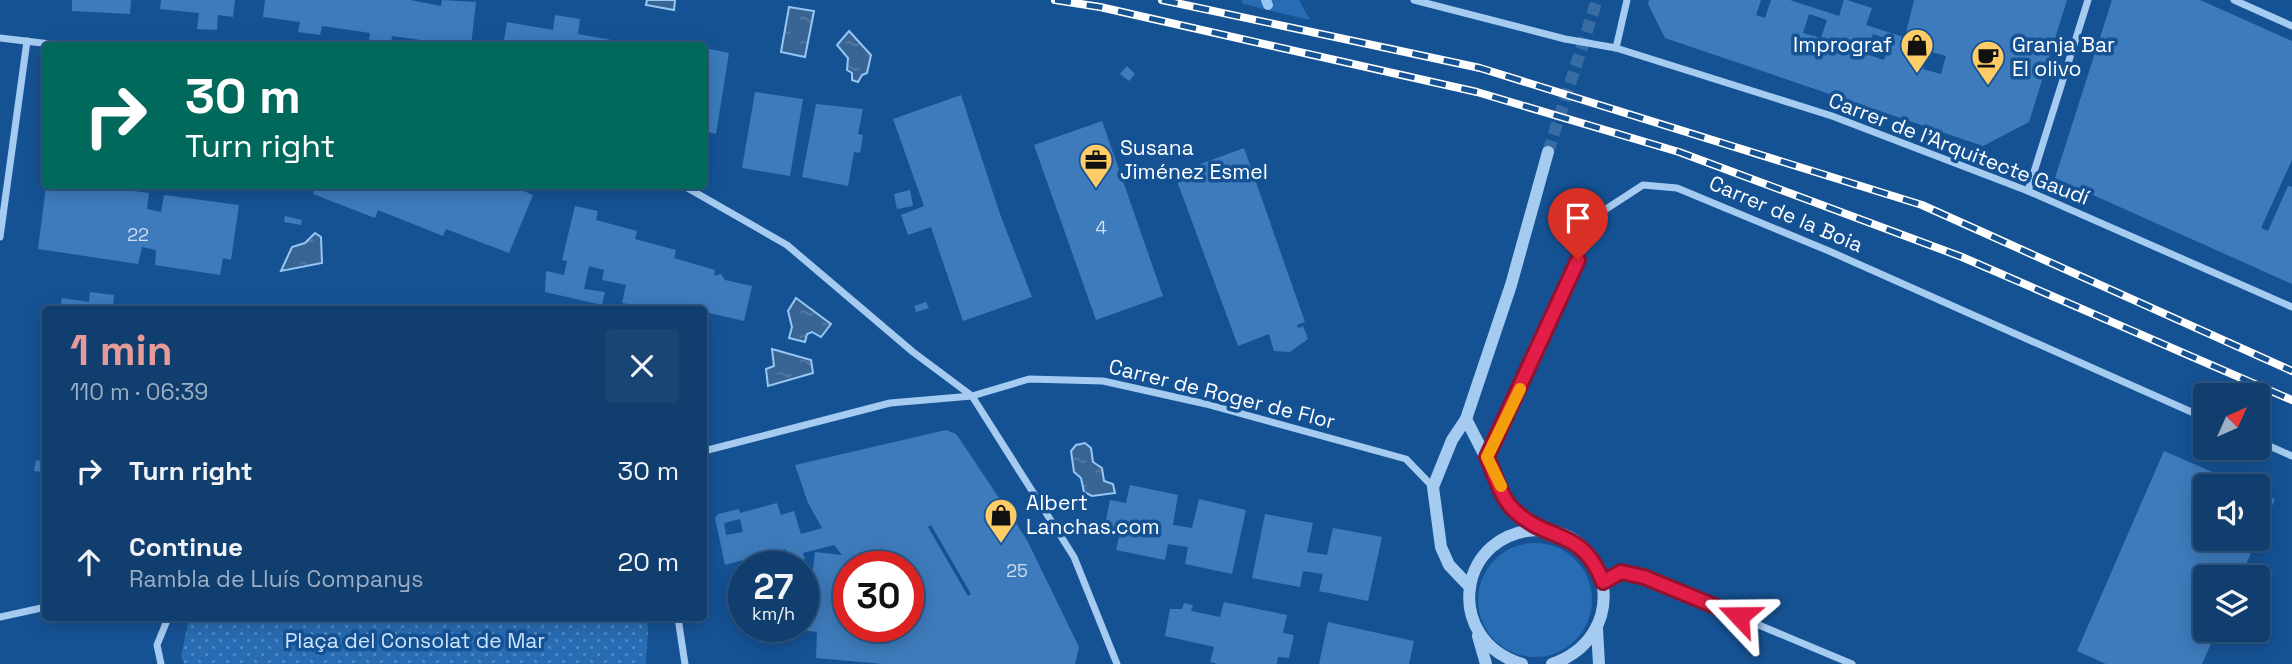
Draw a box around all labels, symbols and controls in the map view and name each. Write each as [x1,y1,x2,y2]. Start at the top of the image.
shop icon: Imprograf [1898,26,1936,75]
place label: Imprograf [1793,31,1892,58]
place label: Granja Bar El olivo [2012,31,2115,82]
cafe icon: Granja Bar El olivo [1969,38,2007,87]
text: 30 m [185,65,301,127]
icon: right [70,70,161,161]
street label: Carrer de l'Arquitecte Gaudí [1825,86,2094,211]
text: Turn right [185,126,335,166]
place label: Susana Jiménez Esmel [1120,134,1268,185]
office icon: Susana Jiménez Esmel [1077,141,1115,190]
street label: Carrer de la Boia [1705,169,1867,258]
pin [1548,188,1608,260]
icon: arrive [1559,199,1597,237]
house number: 4 [1095,216,1107,239]
house number: 22 [127,223,149,246]
text: 1 min [70,324,173,377]
button: close [605,329,679,403]
street label: Carrer de Roger de Flor [1106,352,1338,435]
text: 110 m · 06:39 [70,377,208,407]
north arrow [2193,383,2270,460]
map controls [2193,383,2270,642]
icon: right [70,452,108,490]
text: Turn right [129,454,253,488]
text: 30 m [618,454,679,488]
button: sound [2193,474,2270,551]
place label: Albert Lanchas.com [1026,489,1160,540]
shop icon: Albert Lanchas.com [982,496,1020,545]
text: Continue [129,530,243,564]
icon: ahead [70,543,108,581]
text: 20 m [618,545,679,579]
speed limit sign: 30 [833,551,924,642]
house number: 25 [1006,559,1028,582]
text: Rambla de Lluís Companys [129,564,423,594]
text: 27 [754,565,793,609]
button: layers [2193,565,2270,642]
position arrow [1702,579,1776,653]
text: km/h [752,602,795,625]
park label: Plaça del Consolat de Mar [285,627,545,654]

